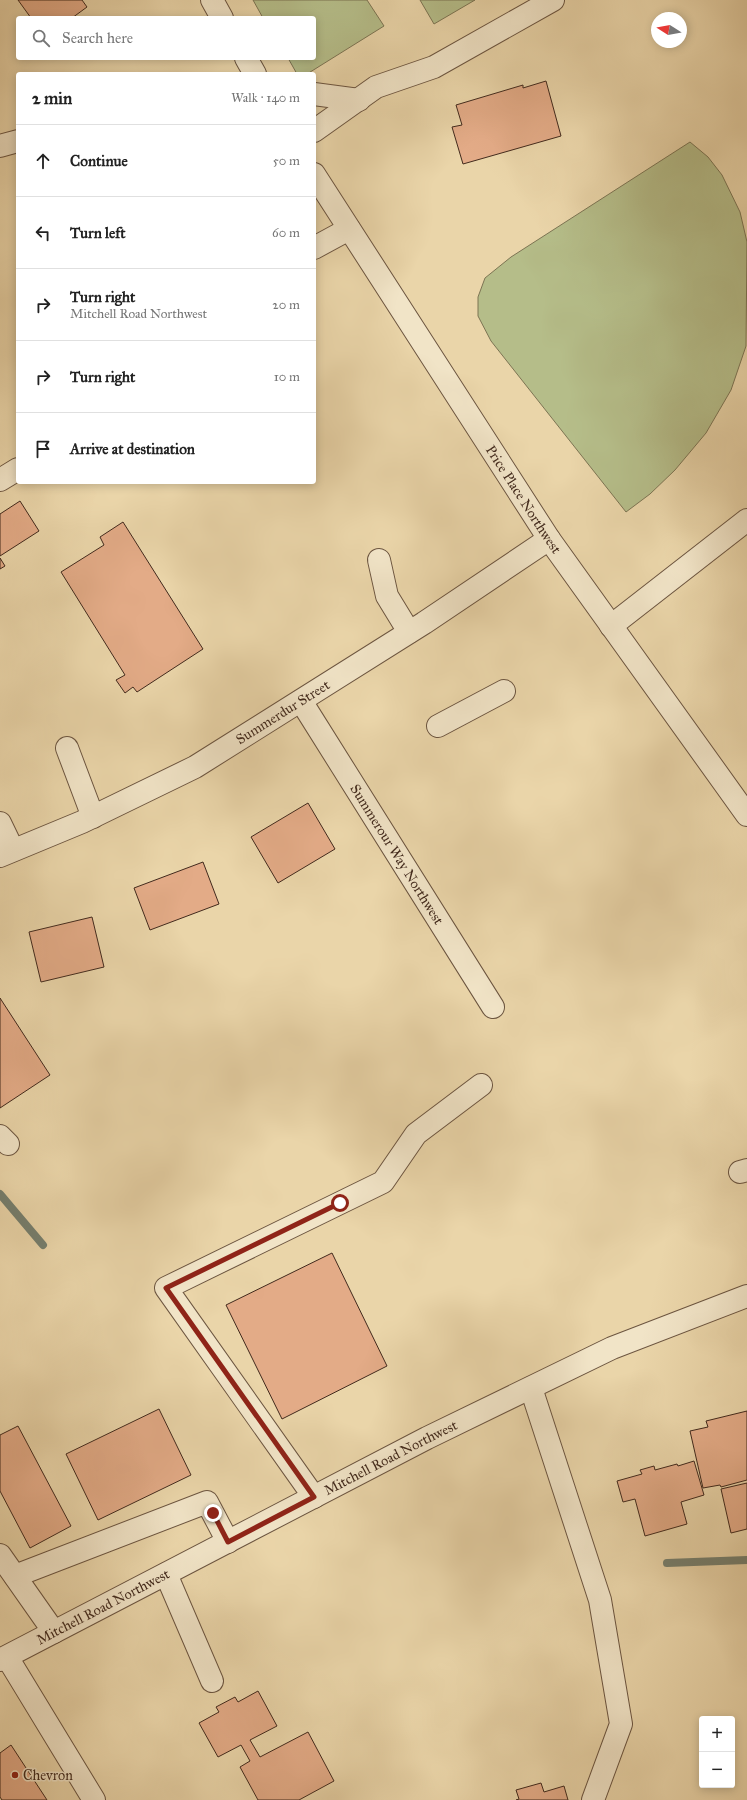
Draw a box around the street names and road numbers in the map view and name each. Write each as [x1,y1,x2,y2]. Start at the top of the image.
street label: Price Place Northwest [482,442,565,557]
street label: Summerdur Street [233,676,333,748]
street label: Summerour Way Northwest [347,781,448,928]
street label: Mitchell Road Northwest [321,1416,460,1499]
street label: Mitchell Road Northwest [33,1565,172,1648]

